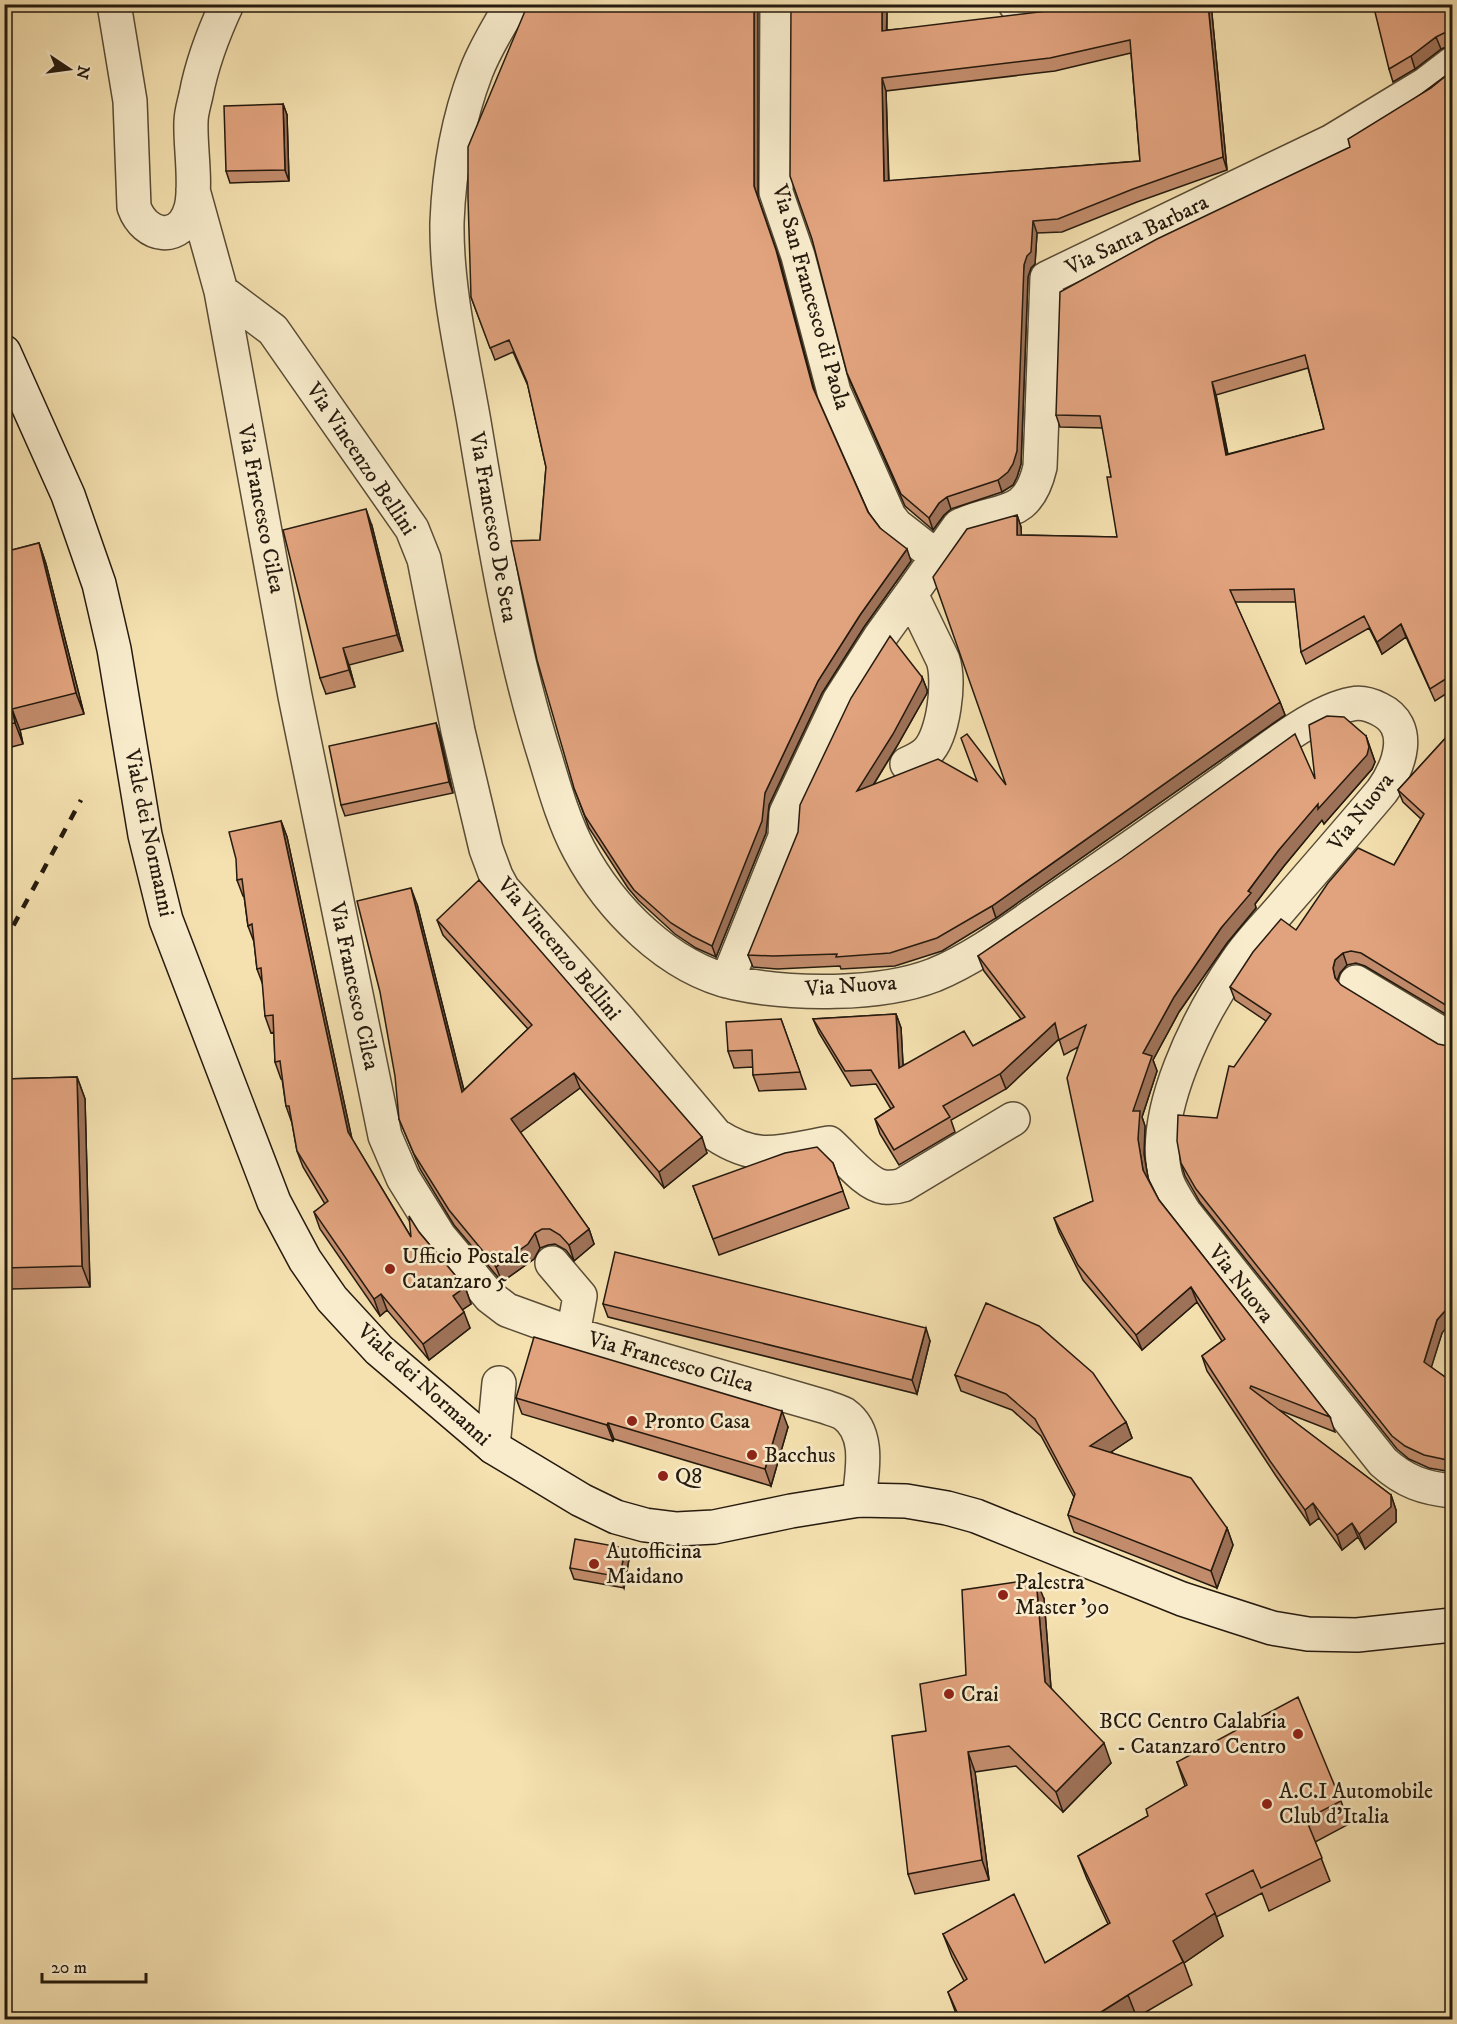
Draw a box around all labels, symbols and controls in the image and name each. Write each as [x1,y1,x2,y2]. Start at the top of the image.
north arrow [39,39,99,99]
text: N [71,63,94,81]
street label: Via San Francesco di Paola [766,180,856,413]
street label: Via Santa Barbara [1060,188,1213,282]
street label: Via Vincenzo Bellini [299,377,422,541]
street label: Via Francesco Cilea [231,422,291,596]
street label: Via Francesco De Seta [463,429,523,625]
street label: Viale dei Normanni [118,746,180,919]
street label: Via Nuova [1322,767,1400,857]
street label: Via Vincenzo Bellini [491,871,627,1026]
street label: Via Francesco Cilea [323,899,385,1073]
street label: Via Nuova [803,969,898,1003]
street label: Via Nuova [1202,1239,1280,1329]
place label: Ufficio Postale Catanzaro 5 [402,1243,529,1295]
marker: Ufficio Postale Catanzaro 5 [383,1262,397,1276]
street label: Viale dei Normanni [351,1317,496,1452]
street label: Via Francesco Cilea [584,1325,757,1399]
place label: Pronto Casa [644,1408,751,1435]
marker: Pronto Casa [625,1414,639,1428]
place label: Bacchus [764,1442,836,1469]
marker: Bacchus [745,1448,759,1462]
place label: Q8 [675,1463,702,1490]
marker: Q8 [656,1469,670,1483]
place label: Autofficina Maidano [606,1538,702,1590]
marker: Autofficina Maidano [587,1557,601,1571]
place label: Palestra Master '90 [1015,1569,1109,1621]
marker: Palestra Master '90 [996,1588,1010,1602]
place label: Crai [961,1681,999,1708]
marker: Crai [942,1687,956,1701]
place label: BCC Centro Calabria - Catanzaro Centro [1099,1708,1287,1760]
marker: BCC Centro Calabria - Catanzaro Centro [1291,1727,1305,1741]
place label: A.C.I Automobile Club d'Italia [1279,1778,1433,1830]
marker: A.C.I Automobile Club d'Italia [1260,1797,1274,1811]
scale bar [42,1946,146,1984]
text: 20 m [51,1957,87,1979]

